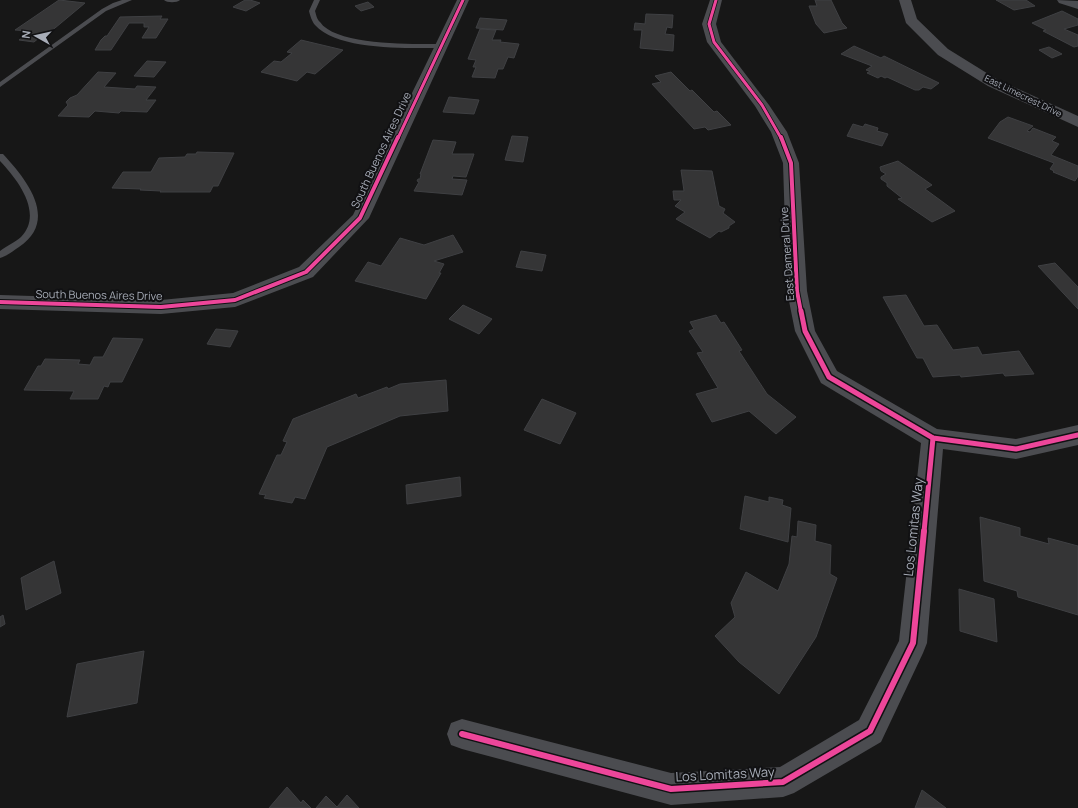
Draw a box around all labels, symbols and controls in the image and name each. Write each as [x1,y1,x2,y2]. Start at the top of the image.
north arrow [16,16,56,56]
text: N [18,29,34,39]
street label: East Limecrest Drive [982,71,1064,120]
street label: South Buenos Aires Drive [347,89,414,210]
street label: East Dameral Drive [776,206,797,302]
street label: South Buenos Aires Drive [35,286,163,303]
street label: Los Lomitas Way [899,477,927,577]
street label: Los Lomitas Way [675,762,775,786]

